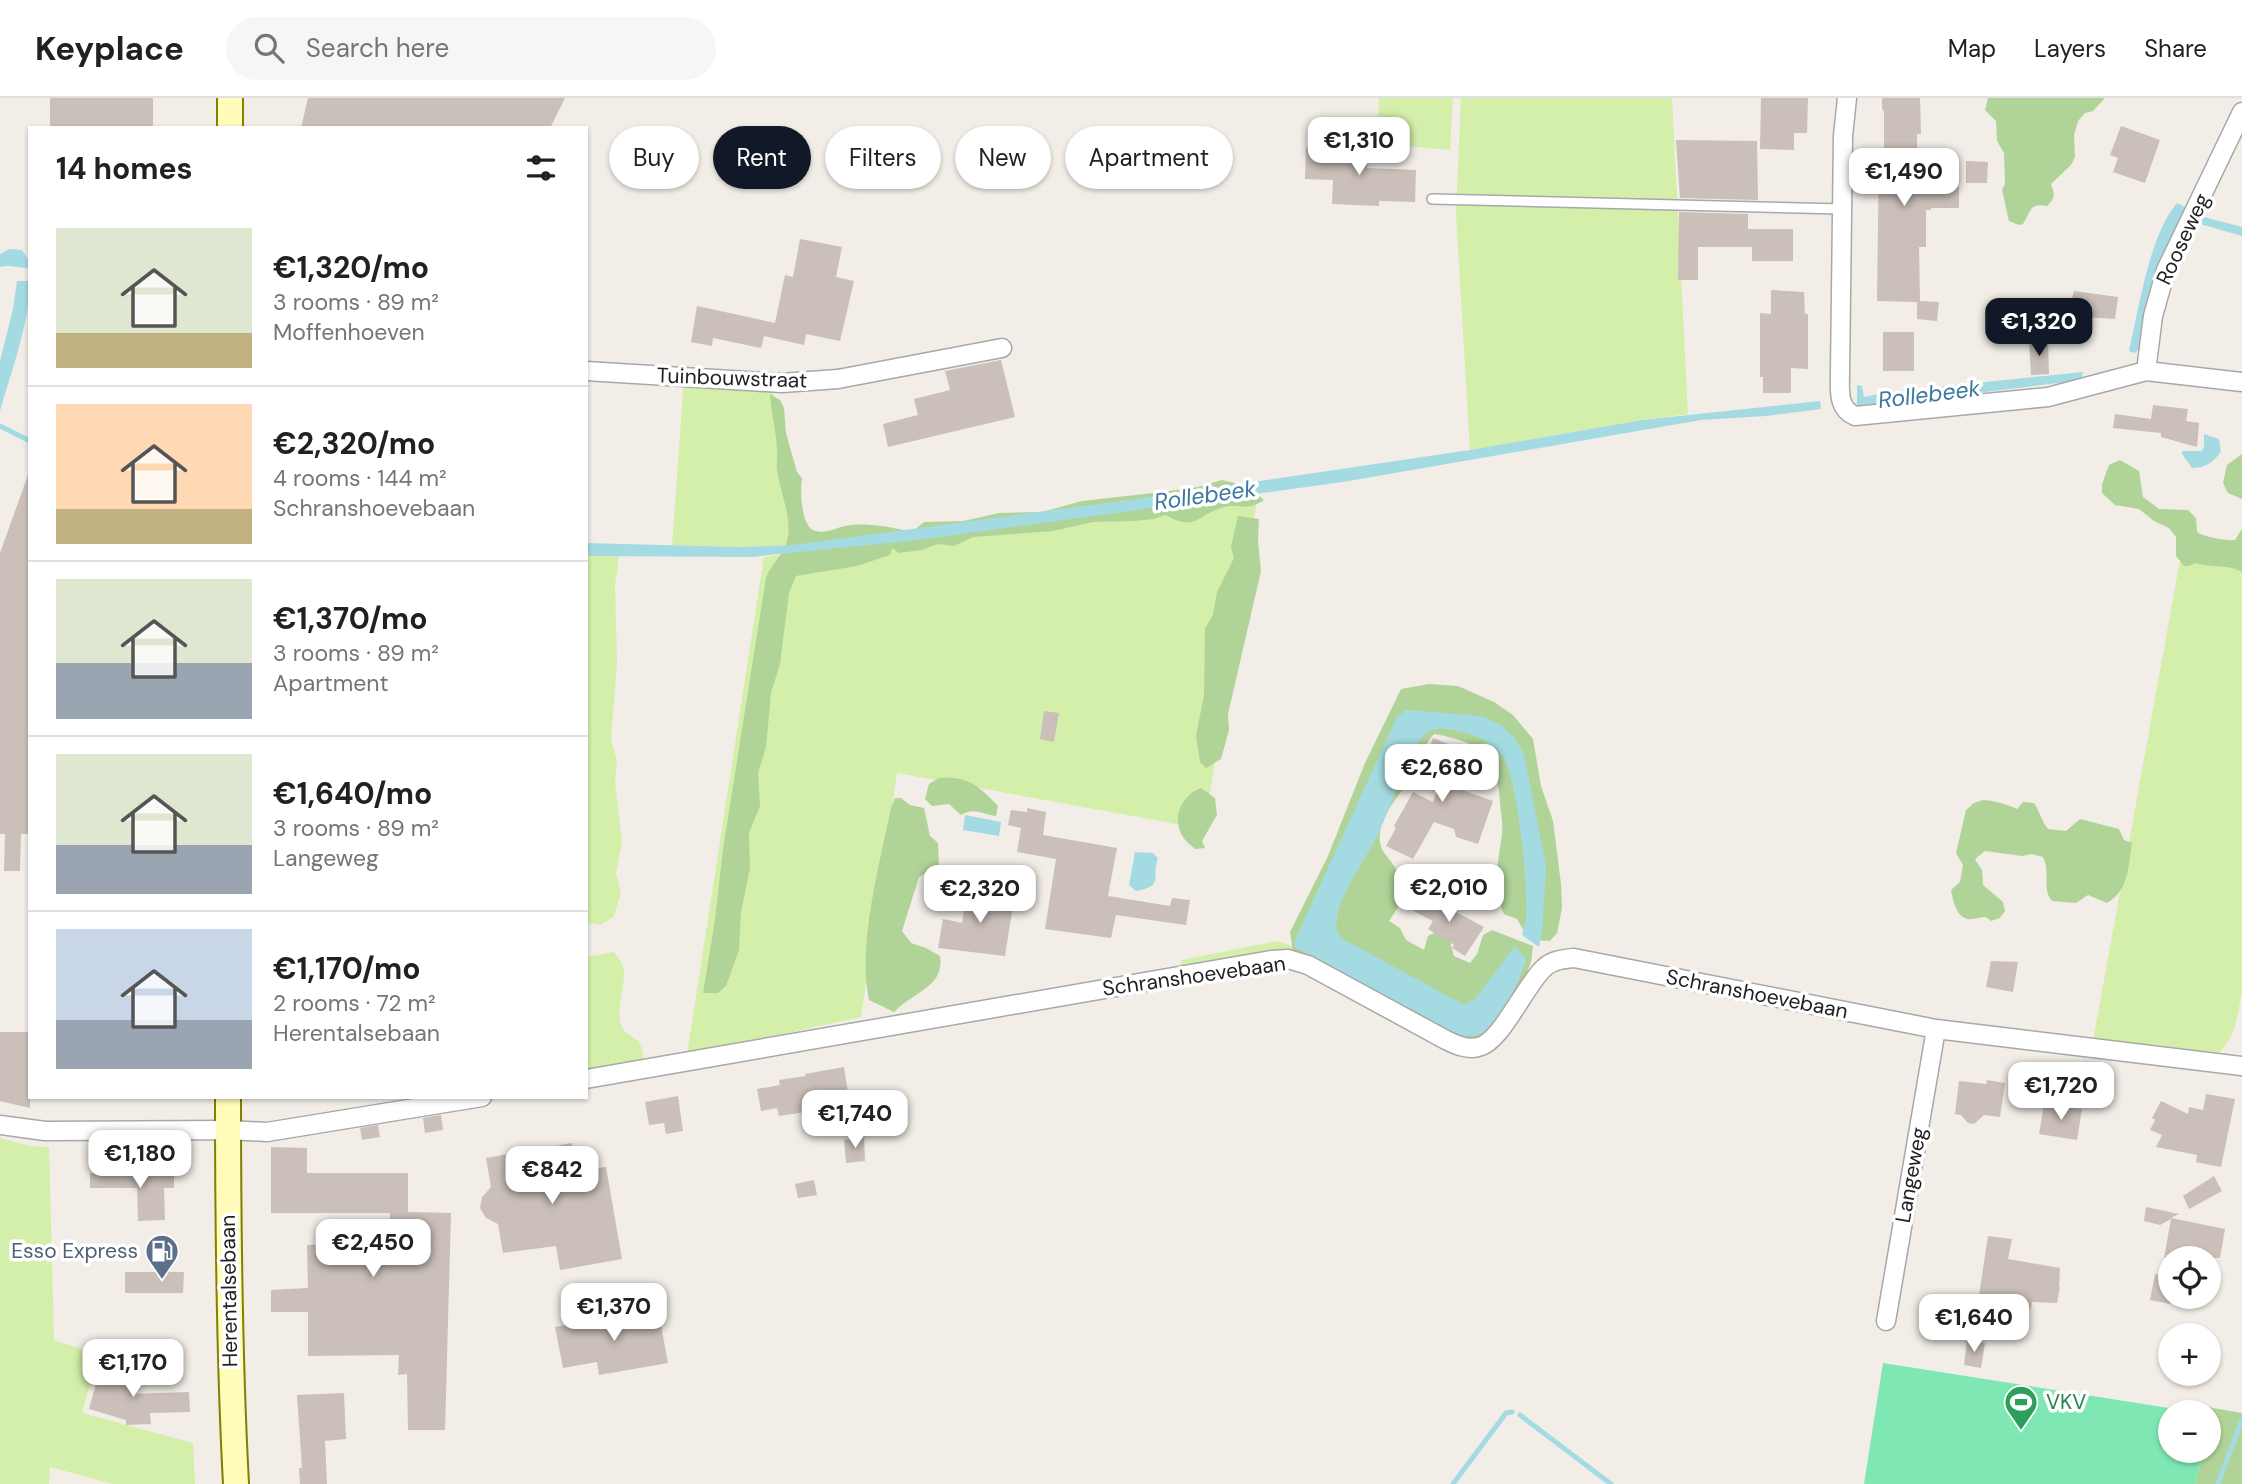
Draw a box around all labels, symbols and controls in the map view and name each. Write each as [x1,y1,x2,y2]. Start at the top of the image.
search box [226,17,716,80]
text: Keyplace [35,27,184,70]
icon: search [250,29,288,67]
text: Search here [306,31,449,65]
text: Map [1948,33,1996,64]
text: Layers [2034,33,2106,64]
text: Share [2144,33,2207,64]
pin: €1,310 [1302,118,1416,177]
text: €1,310 [1324,125,1394,155]
chip: Buy [609,126,699,189]
chip: Rent [713,126,811,189]
chip: Filters [825,126,941,189]
chip: New [955,126,1051,189]
chip: Apartment [1065,126,1233,189]
pin: €1,490 [1847,148,1961,208]
text: 14 homes [56,149,193,188]
icon: filters [522,149,560,187]
text: €1,490 [1865,156,1943,186]
street label: Rooseweg [2150,188,2217,289]
text: €1,320/mo [273,248,429,287]
icon: home [112,256,196,340]
text: 3 rooms · 89 m² [273,287,439,317]
pin: €1,320 [1982,299,2096,358]
text: €1,320 [2001,306,2077,336]
text: Moffenhoeven [273,317,425,347]
street label: Tuinbouwstraat [656,361,808,395]
water label: Rollebeek [1876,373,1982,415]
text: €2,320/mo [273,424,435,463]
icon: home [112,432,196,516]
text: 4 rooms · 144 m² [273,463,447,493]
water label: Rollebeek [1152,473,1258,517]
text: Schranshoevebaan [273,493,475,523]
text: €1,370/mo [273,599,428,638]
icon: home [112,607,196,691]
text: 3 rooms · 89 m² [273,638,439,668]
text: Apartment [273,668,388,698]
pin: €2,680 [1385,744,1499,804]
text: €2,680 [1401,752,1483,782]
text: €1,640/mo [273,774,432,813]
icon: home [112,782,196,866]
text: 3 rooms · 89 m² [273,813,439,843]
text: Langeweg [273,843,379,873]
pin: €2,010 [1392,864,1506,924]
pin: €2,320 [923,866,1037,925]
text: €2,010 [1410,872,1488,902]
text: €2,320 [940,873,1020,903]
text: €1,170/mo [273,949,421,988]
street label: Schranshoevebaan [1101,949,1287,1003]
icon: home [112,957,196,1041]
street label: Schranshoevebaan [1664,963,1850,1025]
text: 2 rooms · 72 m² [273,988,436,1018]
text: Herentalsebaan [273,1018,440,1048]
pin: €1,720 [2004,1062,2118,1122]
text: €1,720 [2024,1070,2098,1100]
pin: €1,740 [798,1090,912,1150]
text: €1,740 [818,1098,892,1128]
street label: Langeweg [1889,1125,1933,1225]
pin: €1,180 [83,1130,197,1190]
text: €1,180 [104,1138,176,1168]
pin: €842 [511,1146,593,1206]
text: €842 [522,1154,582,1184]
street label: Herentalsebaan [214,1215,244,1367]
pin: €2,450 [316,1220,430,1279]
text: €2,450 [332,1227,414,1257]
fuel station icon: Esso Express [143,1232,181,1281]
place label: Esso Express [11,1237,138,1265]
map controls [2158,1246,2221,1463]
button: locate [2158,1246,2221,1309]
pin: €1,370 [557,1284,671,1343]
text: €1,370 [577,1291,651,1321]
pin: €1,640 [1917,1294,2031,1354]
text: €1,640 [1935,1302,2013,1332]
button: + [2158,1323,2221,1386]
pin: €1,170 [76,1340,190,1399]
text: €1,170 [99,1347,167,1377]
sports icon: VKV [2002,1383,2040,1432]
place label: VKV [2046,1388,2086,1416]
button: − [2158,1400,2221,1463]

